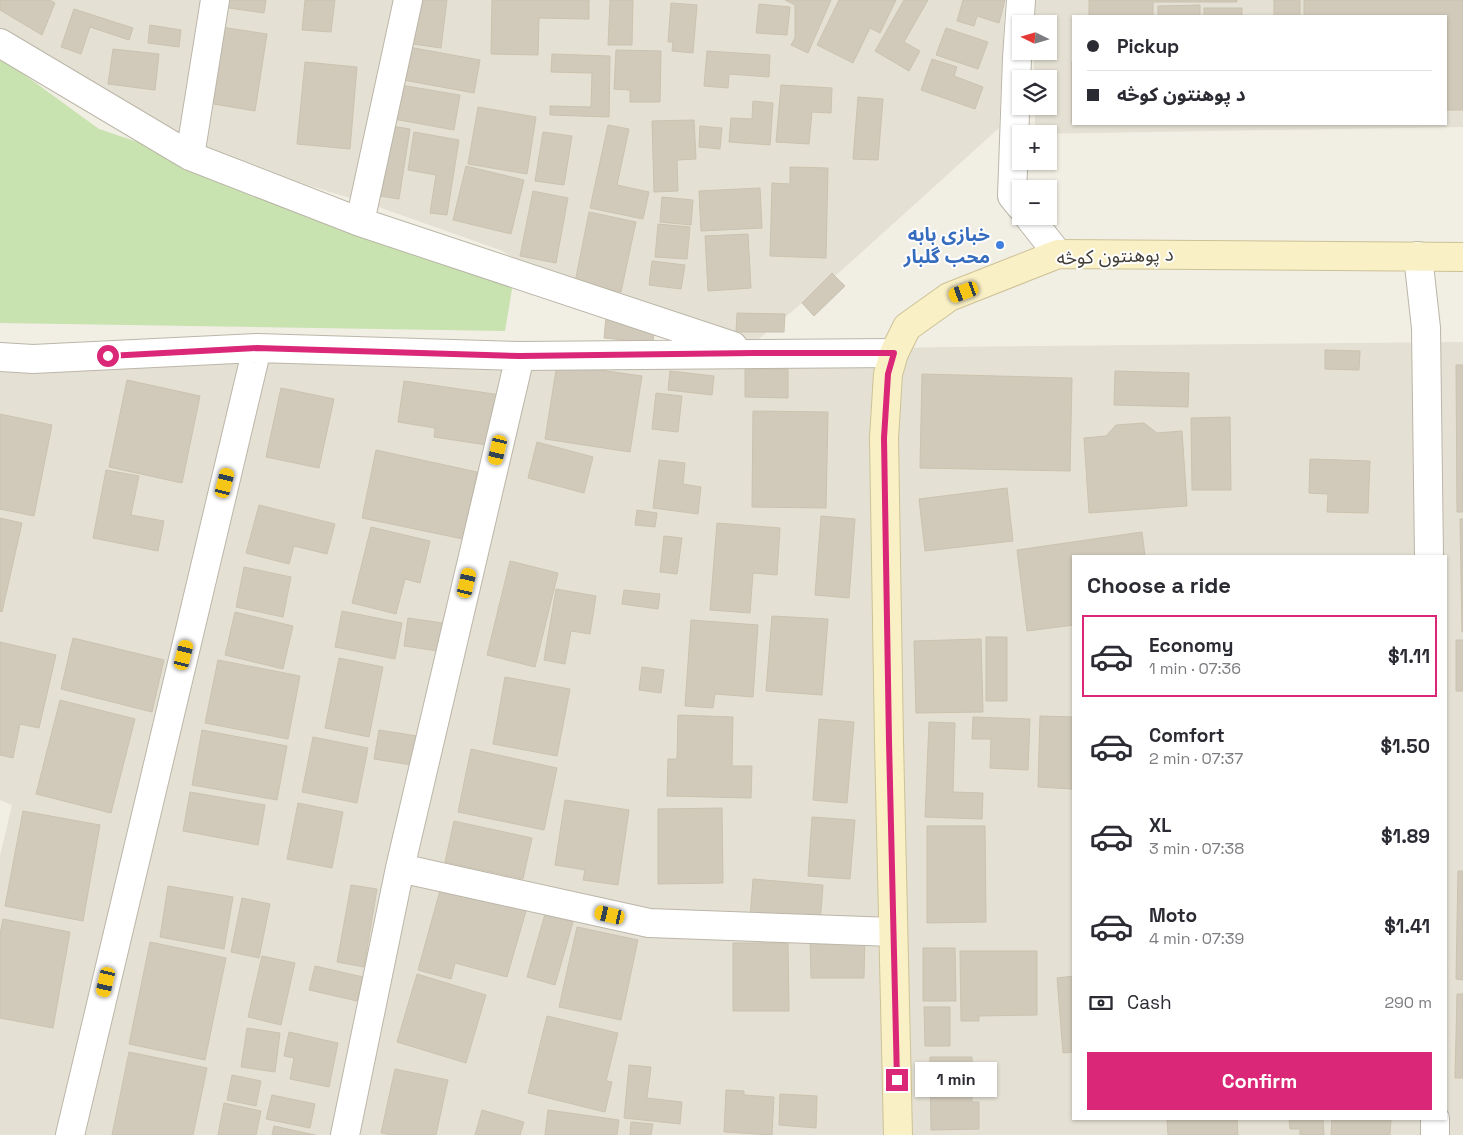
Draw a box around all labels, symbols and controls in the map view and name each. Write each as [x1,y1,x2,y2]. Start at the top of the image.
north arrow [1012,15,1058,60]
map controls [1012,15,1057,225]
text: Pickup [1117,34,1179,59]
button: layers [1012,70,1057,115]
text: د پوهنتون کوڅه [1117,82,1246,107]
button: + [1012,125,1057,170]
button: − [1012,180,1057,225]
place label: خبازی بابه محب گلبار [903,222,990,269]
marker: خبازی بابه محب گلبار [994,239,1006,251]
street label: د پوهنتون کوڅه [1056,241,1174,271]
car [947,280,980,304]
route start [97,345,119,367]
car [487,434,508,466]
car [214,467,235,499]
car [456,567,477,599]
text: Choose a ride [1087,571,1231,599]
text: Economy [1149,633,1233,658]
icon: car [1089,634,1134,679]
car [173,639,194,671]
text: $1.11 [1388,644,1430,669]
text: 1 min · 07:36 [1149,658,1241,679]
text: Comfort [1149,723,1225,748]
icon: car [1089,724,1134,769]
text: $1.50 [1381,734,1430,759]
text: 2 min · 07:37 [1149,748,1243,769]
text: XL [1149,813,1172,838]
icon: car [1089,814,1134,859]
text: $1.89 [1381,824,1430,849]
text: 3 min · 07:38 [1149,838,1244,859]
text: Moto [1149,903,1197,928]
car [593,904,626,926]
icon: car [1089,904,1134,949]
text: $1.41 [1384,914,1430,939]
text: 4 min · 07:39 [1149,928,1244,949]
car [95,966,116,998]
icon: cash [1087,989,1115,1017]
text: Cash [1127,990,1172,1015]
text: 290 m [1384,992,1432,1013]
button: Confirm [1087,1052,1432,1110]
callout: 1 min [914,1062,997,1098]
route end [886,1069,908,1091]
text: 1 min [936,1069,976,1090]

